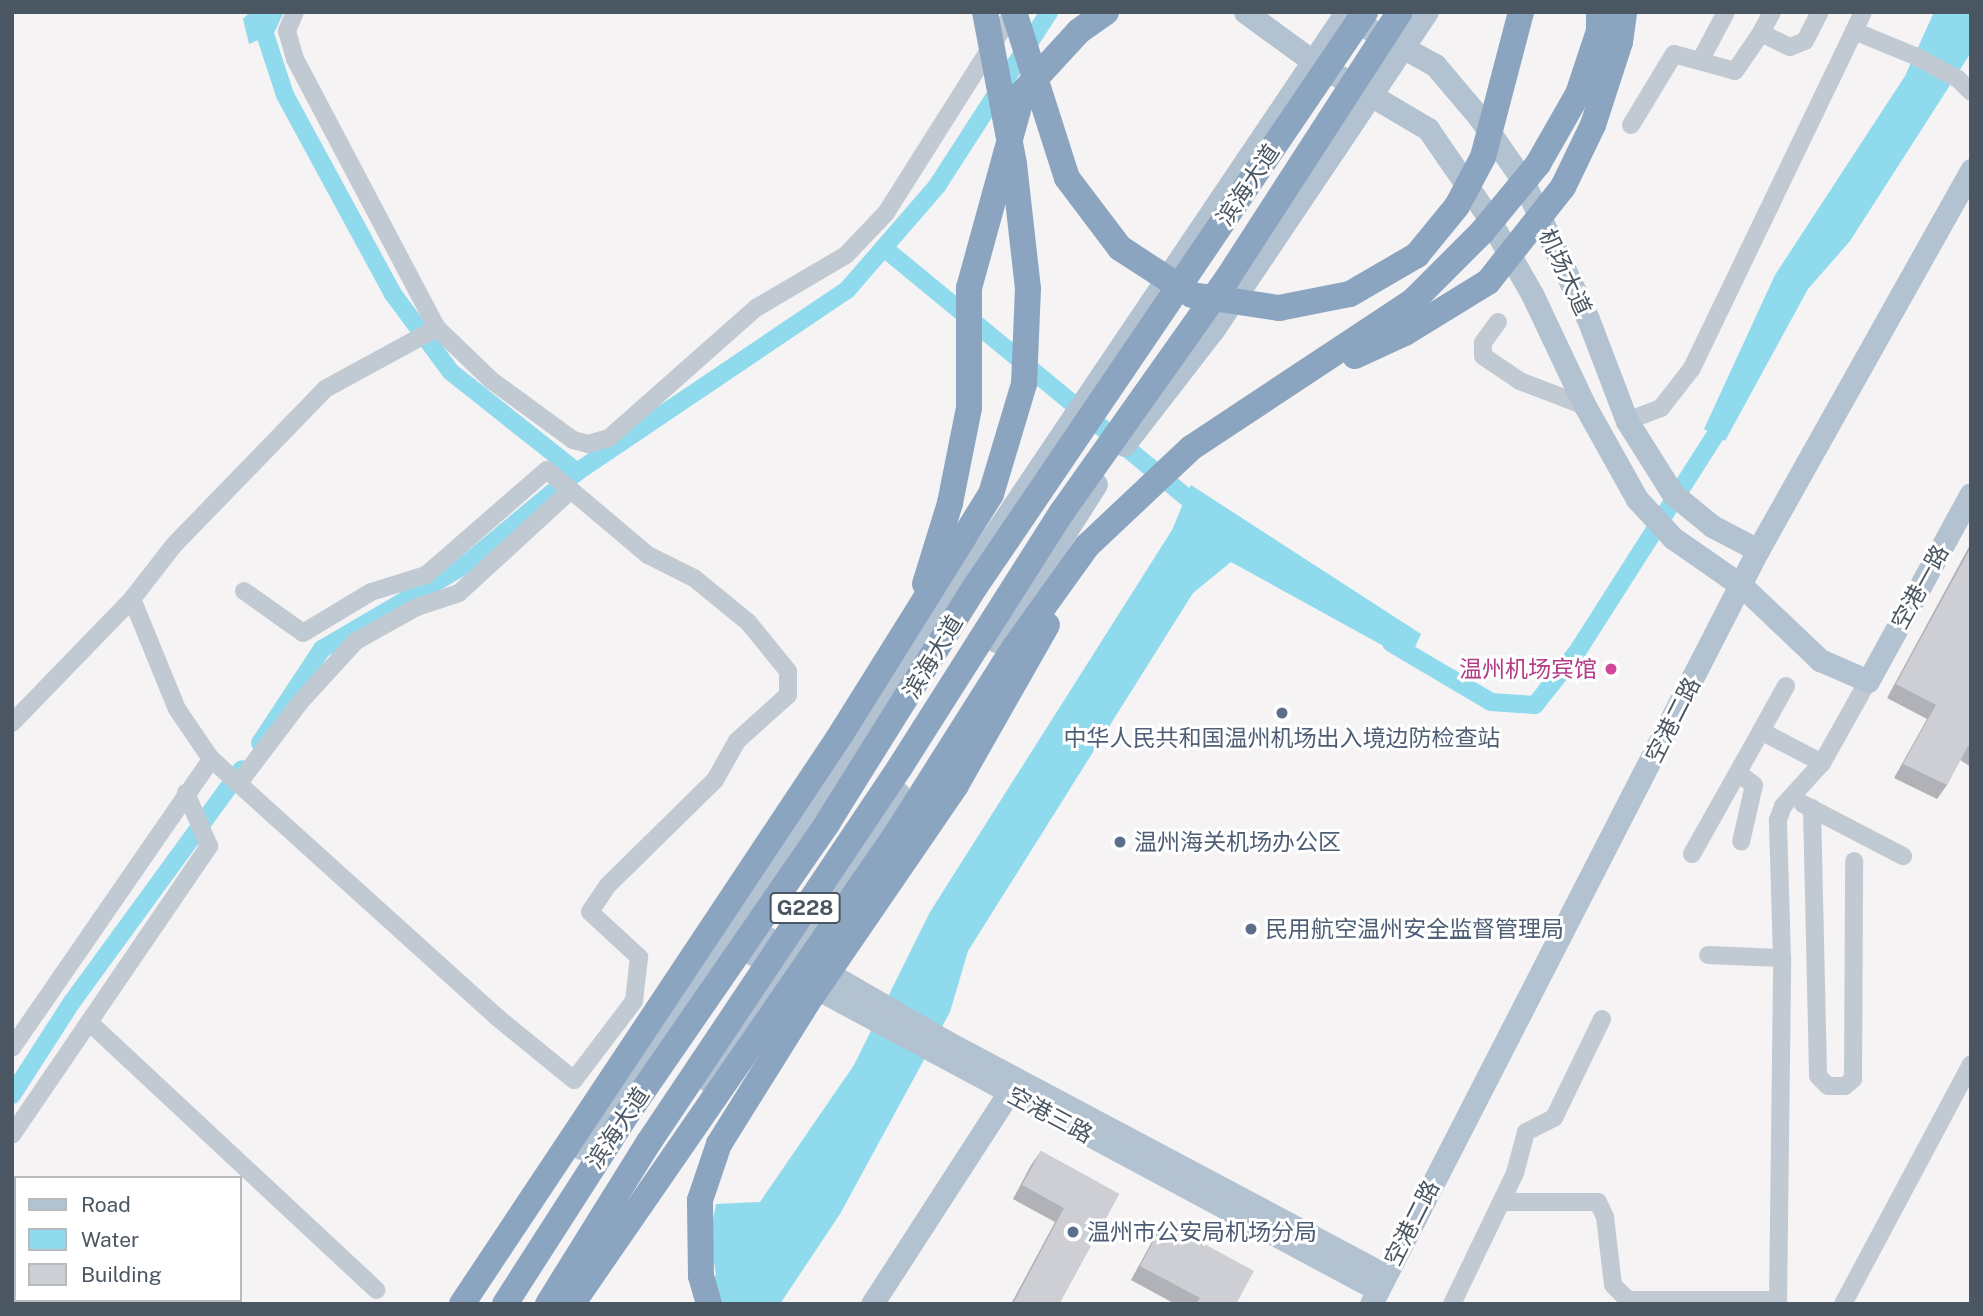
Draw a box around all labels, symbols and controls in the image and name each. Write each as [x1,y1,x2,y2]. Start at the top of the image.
street label: 滨海大道 [1211,139,1285,231]
street label: 机场大道 [1533,224,1597,320]
street label: 空港一路 [1886,540,1954,634]
street label: 滨海大道 [897,610,969,704]
place label: 温州机场宾馆 [1459,655,1597,683]
marker: 温州机场宾馆 [1603,661,1619,677]
street label: 空港二路 [1640,673,1706,767]
marker: 中华人民共和国温州机场出入境边防检查站 [1274,705,1290,721]
place label: 中华人民共和国温州机场出入境边防检查站 [1064,724,1500,752]
place label: 温州海关机场办公区 [1134,828,1341,856]
marker: 温州海关机场办公区 [1112,834,1128,850]
road number: G228 [768,890,842,926]
place label: 民用航空温州安全监督管理局 [1265,915,1564,943]
marker: 民用航空温州安全监督管理局 [1243,921,1259,937]
street label: 空港三路 [1003,1081,1097,1149]
street label: 滨海大道 [581,1082,655,1174]
legend [14,1176,242,1302]
street label: 空港二路 [1379,1176,1445,1270]
text: Road [81,1192,131,1217]
place label: 温州市公安局机场分局 [1087,1218,1317,1246]
marker: 温州市公安局机场分局 [1065,1224,1081,1240]
text: Water [81,1227,139,1252]
text: Building [81,1262,162,1287]

